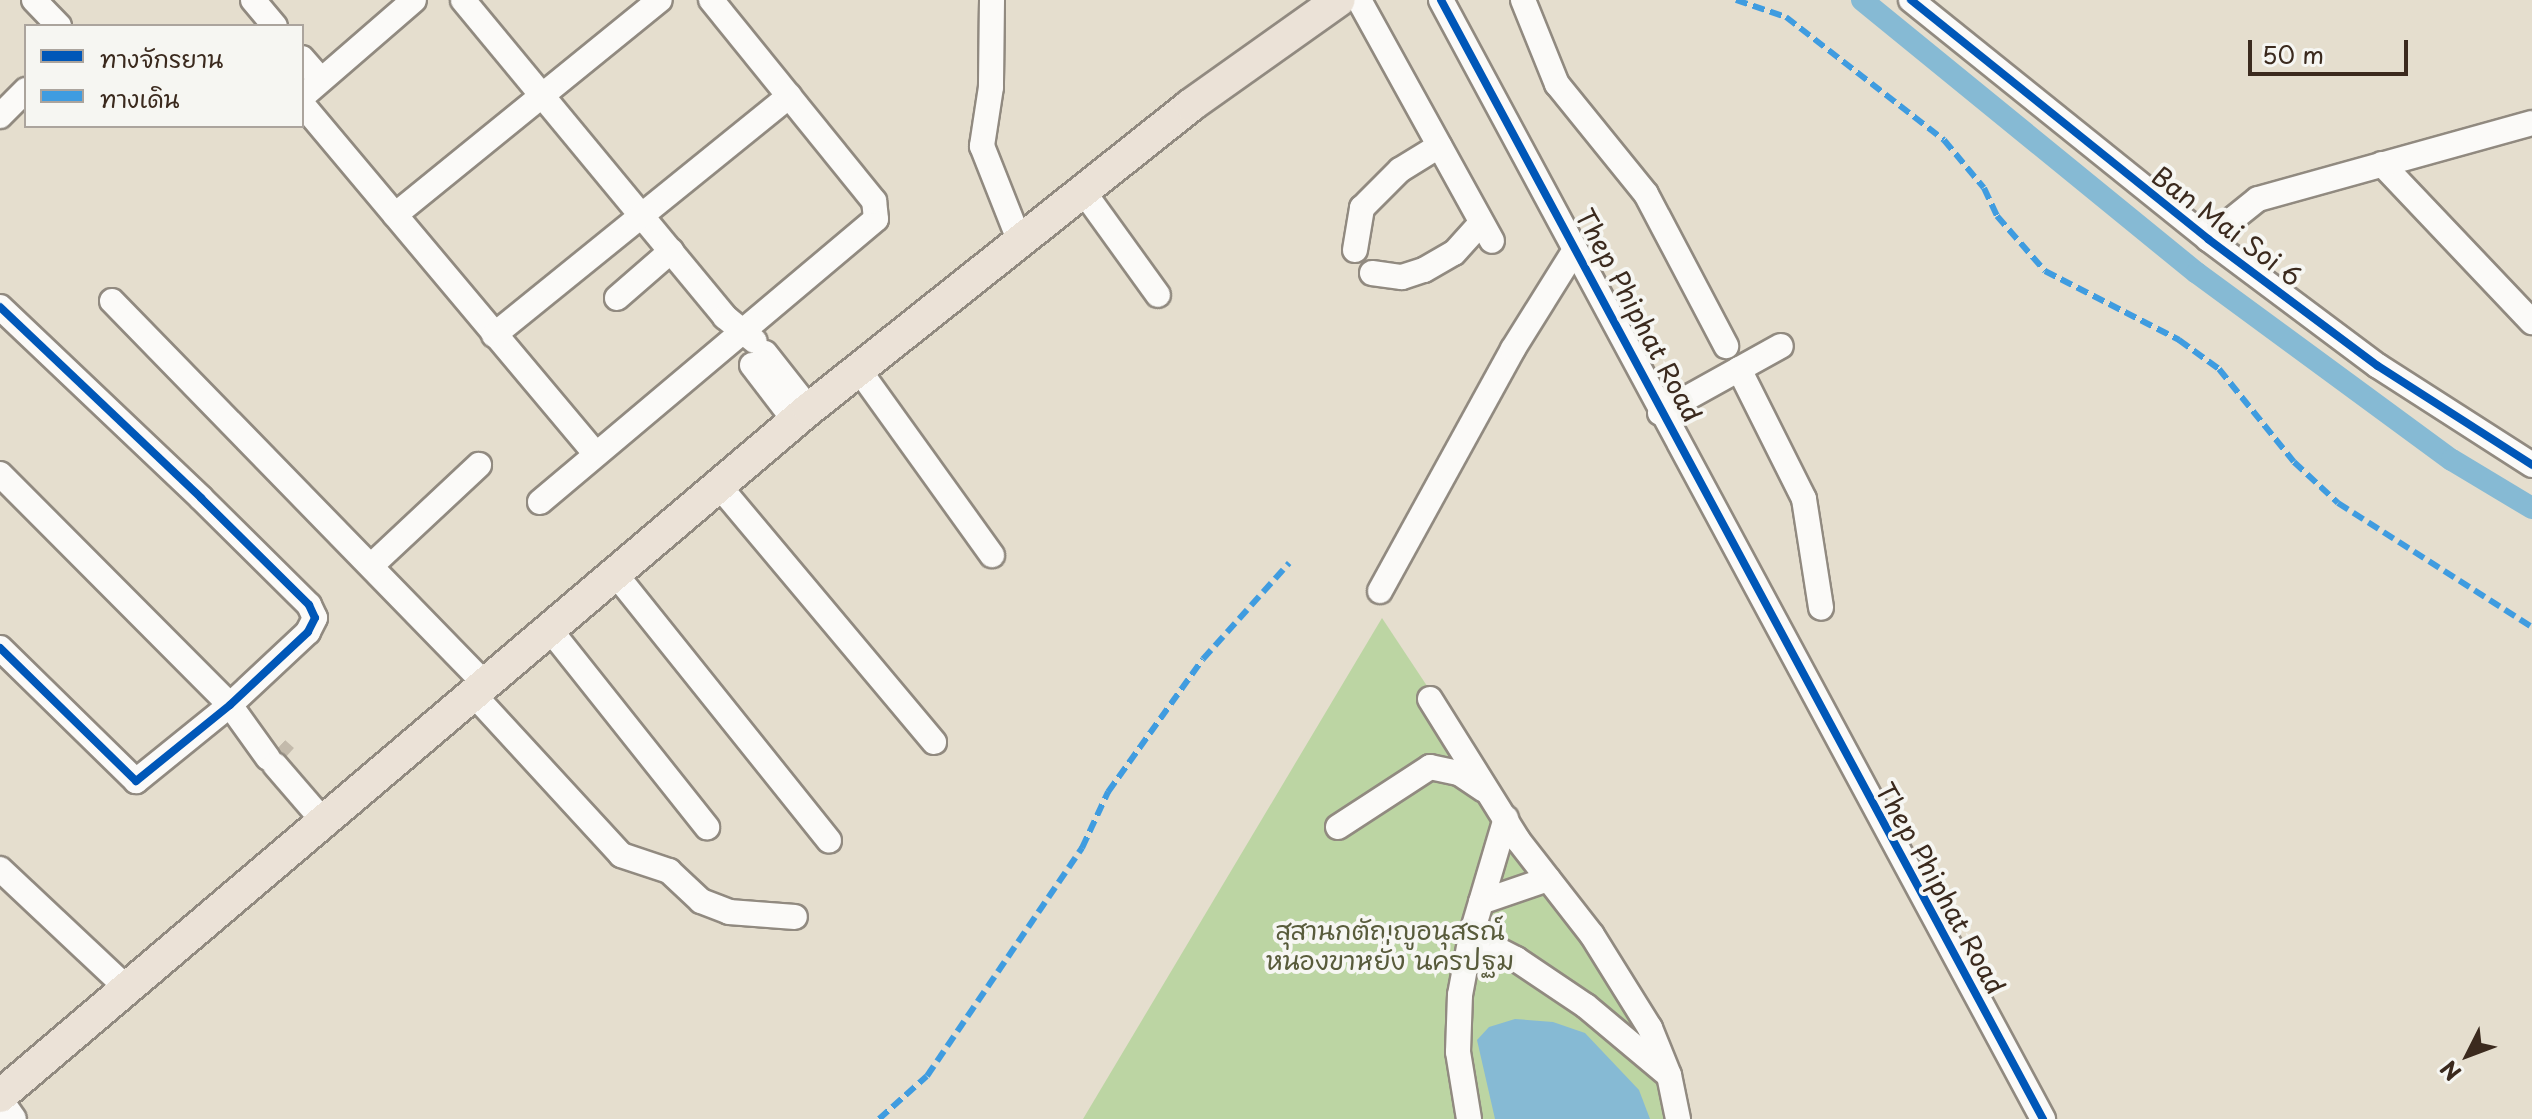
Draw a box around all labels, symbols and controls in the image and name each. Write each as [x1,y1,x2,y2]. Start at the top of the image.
legend [24,24,304,128]
scale bar [2252,24,2412,74]
text: 50 m [2262,36,2324,72]
text: ทางจักรยาน [100,40,223,76]
text: ทางเดิน [100,80,180,116]
street label: Ban Mai Soi 6 [2147,160,2307,292]
street label: Thep Phiphat Road [1569,203,1709,427]
street label: Thep Phiphat Road [1870,777,2012,999]
park label: สุสานกตัญญูอนุสรณ์ หนองขาหยั่ง นครปฐม [1266,914,1514,976]
north arrow [2428,1015,2508,1095]
text: N [2432,1054,2468,1089]

